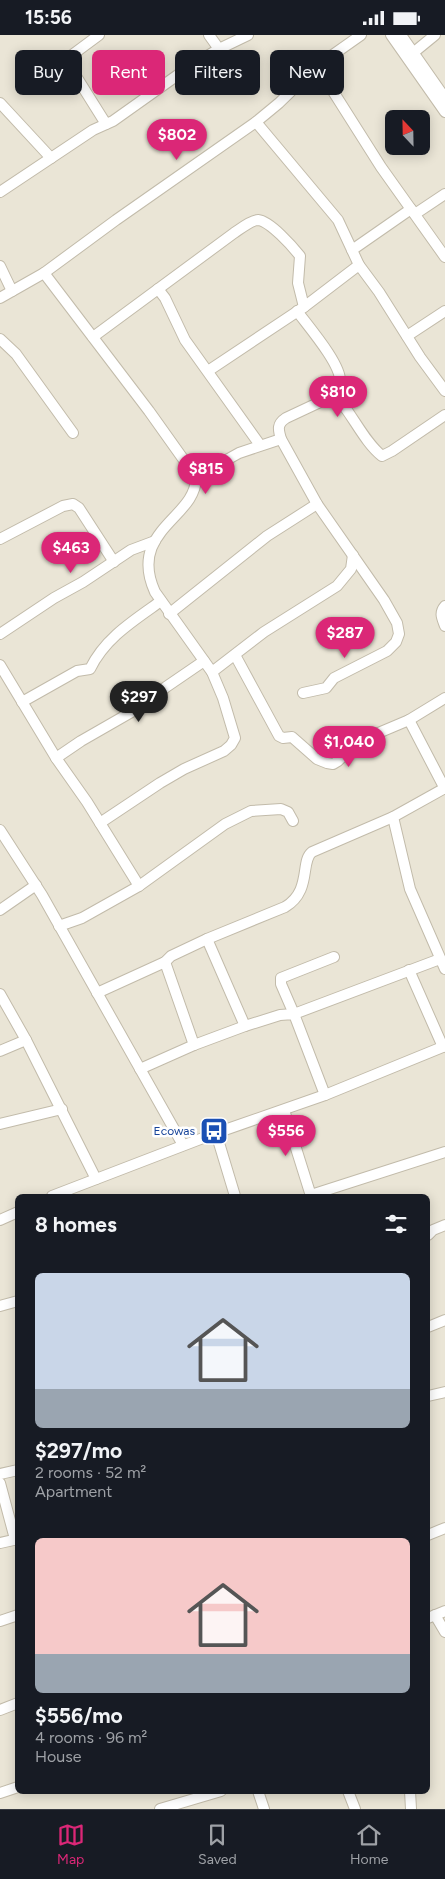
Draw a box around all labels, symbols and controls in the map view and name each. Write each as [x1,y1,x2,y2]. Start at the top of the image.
text: 15:56 [25,6,72,29]
chip: Buy [15,50,82,95]
chip: Rent [92,50,165,95]
chip: Filters [175,50,260,95]
chip: New [270,50,344,95]
north arrow [385,110,430,155]
map controls [385,110,430,155]
pin: $802 [147,119,207,161]
text: $802 [158,125,196,144]
pin: $810 [308,375,368,418]
text: $810 [320,382,356,401]
pin: $815 [176,453,236,495]
text: $815 [189,459,223,478]
pin: $463 [41,531,101,574]
text: $463 [52,538,90,557]
pin: $287 [315,617,375,659]
text: $287 [327,623,363,642]
pin: $297 [109,681,169,723]
text: $297 [121,687,157,706]
pin: $1,040 [308,725,390,768]
text: $1,040 [324,732,374,751]
pin: $556 [256,1115,316,1157]
bus stop icon: Ecowas [199,1116,229,1146]
text: $556 [268,1121,304,1140]
place label: Ecowas [154,1124,195,1138]
icon: filters [382,1210,410,1238]
text: 8 homes [35,1212,117,1237]
icon: home [178,1305,268,1395]
text: $297/mo [35,1438,122,1463]
text: 2 rooms · 52 m² [35,1463,146,1482]
text: Apartment [35,1482,112,1501]
icon: home [178,1570,268,1660]
text: $556/mo [35,1703,123,1728]
text: 4 rooms · 96 m² [35,1728,147,1747]
text: House [35,1747,81,1766]
tab: Map [57,1821,85,1868]
tab: Saved [198,1821,237,1868]
tab: Home [350,1821,388,1868]

